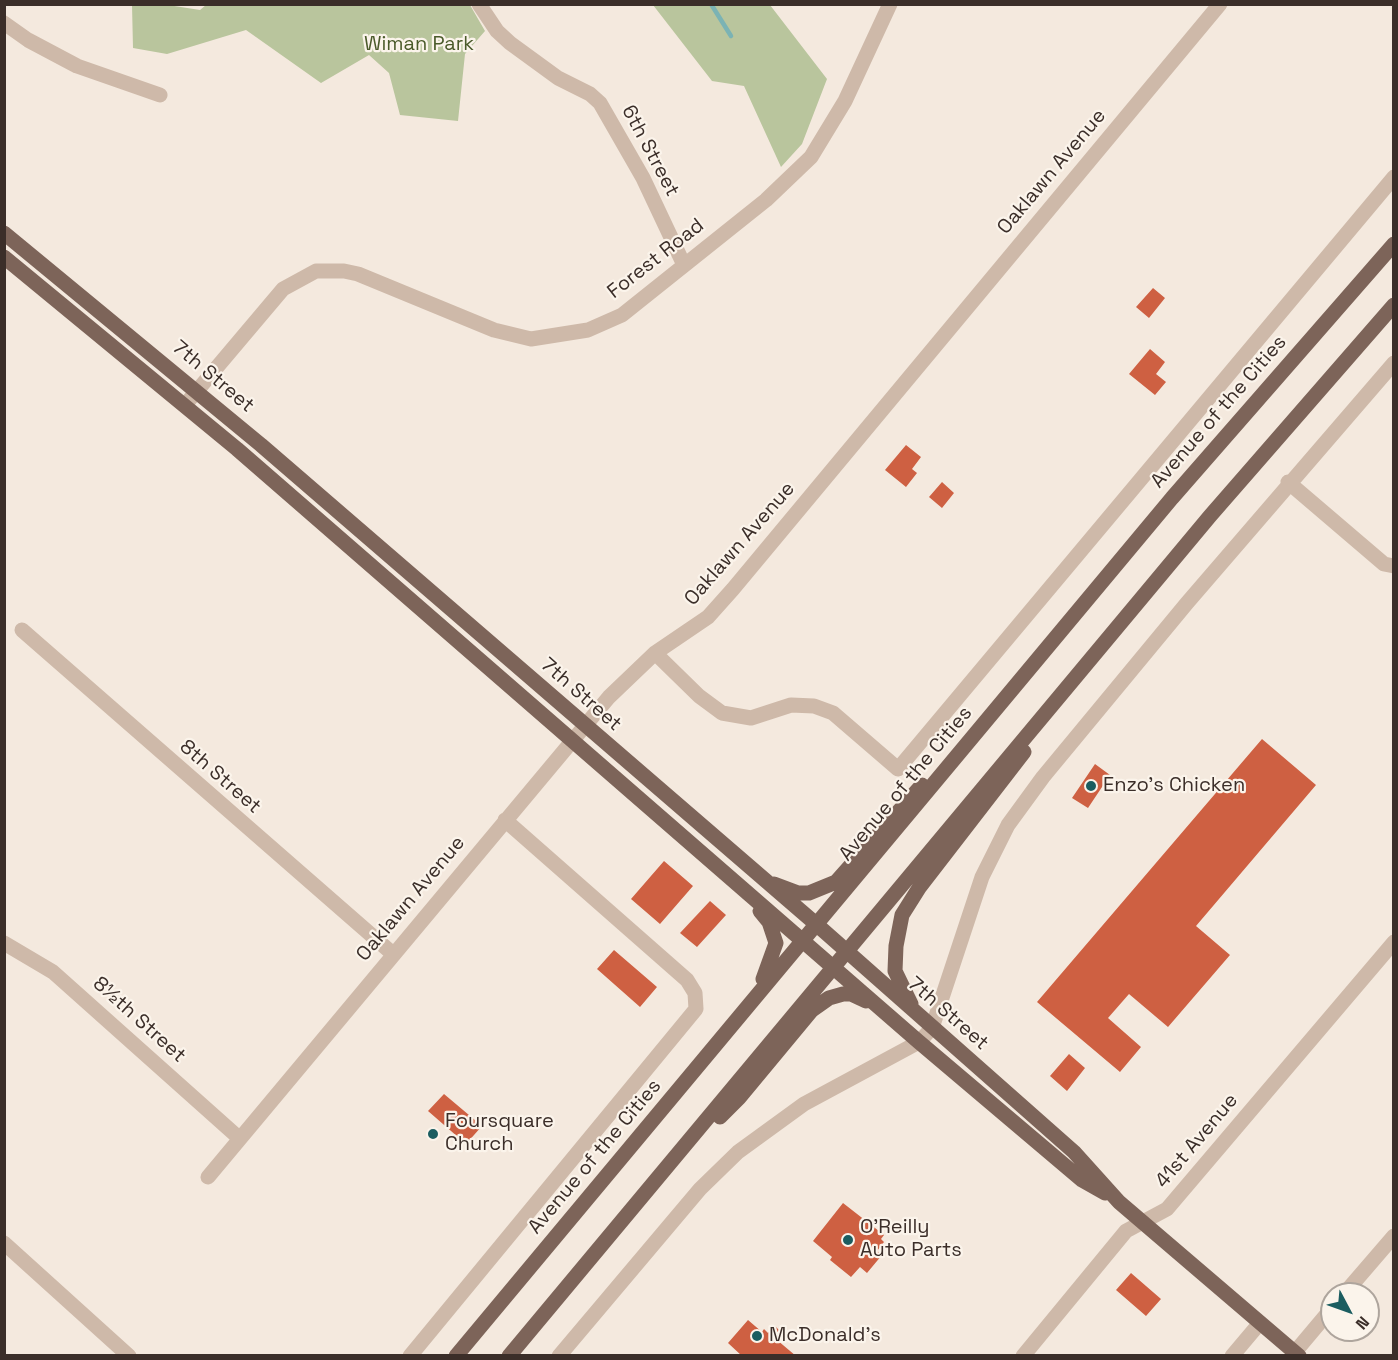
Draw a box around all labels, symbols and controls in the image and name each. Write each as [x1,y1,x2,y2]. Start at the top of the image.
park label: Wiman Park [364,33,474,57]
street label: 6th Street [616,101,684,201]
street label: Oaklawn Avenue [993,105,1111,239]
street label: Forest Road [603,214,709,304]
street label: Avenue of the Cities [1146,331,1292,493]
street label: 7th Street [167,336,259,418]
street label: Oaklawn Avenue [680,477,800,611]
street label: 7th Street [536,653,626,737]
street label: Avenue of the Cities [834,702,978,866]
street label: 8th Street [174,735,266,819]
place label: Enzo's Chicken [1103,774,1245,798]
marker: Enzo's Chicken [1084,779,1098,793]
street label: Oaklawn Avenue [352,832,470,966]
street label: 8½th Street [88,972,190,1068]
street label: 7th Street [903,972,993,1056]
street label: Avenue of the Cities [523,1075,667,1239]
street label: 41st Avenue [1151,1089,1243,1193]
place label: Foursquare Church [445,1110,554,1157]
marker: Foursquare Church [426,1127,440,1141]
place label: O'Reilly Auto Parts [860,1216,962,1263]
marker: O'Reilly Auto Parts [841,1233,855,1247]
north arrow [1320,1282,1380,1342]
text: N [1351,1312,1374,1334]
place label: McDonald's [769,1324,881,1348]
marker: McDonald's [750,1329,764,1343]

